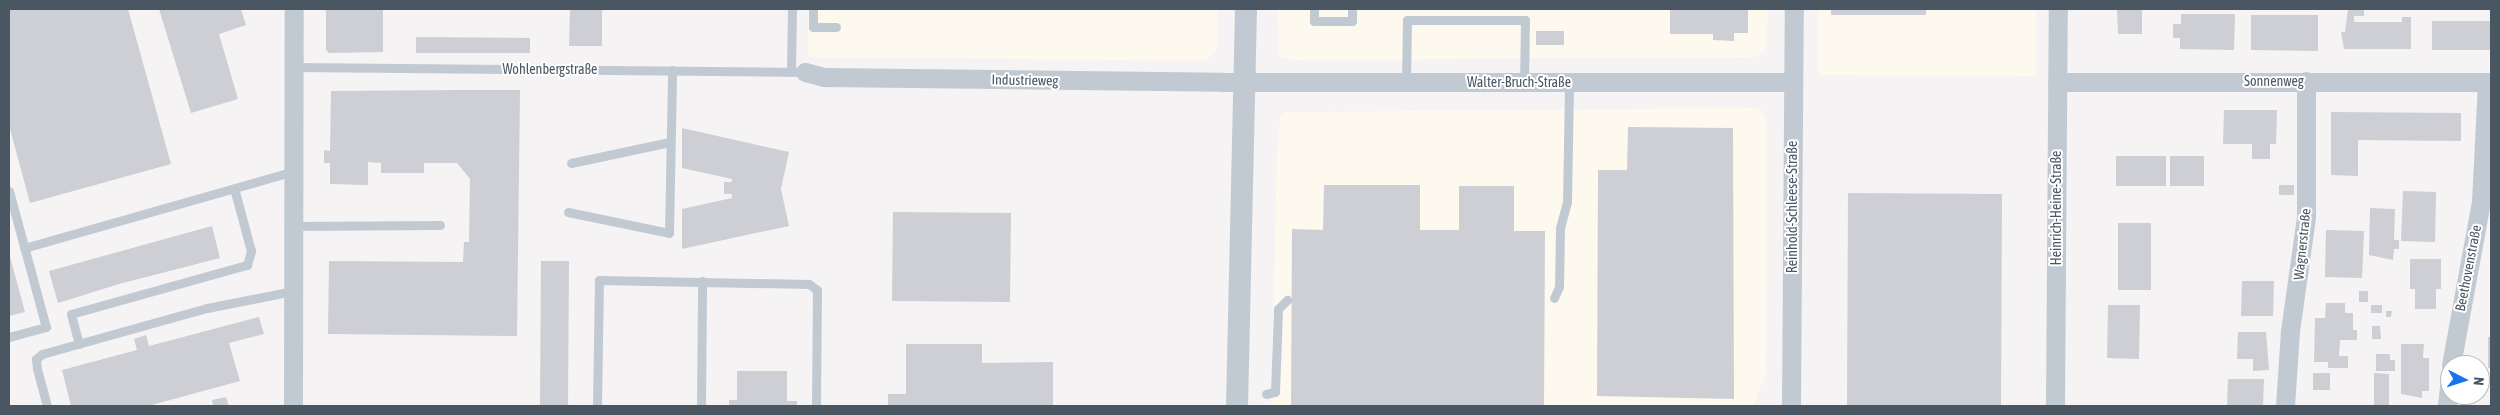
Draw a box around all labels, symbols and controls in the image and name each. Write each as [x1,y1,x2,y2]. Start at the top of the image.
street label: Wohlenbergstraße [503,61,597,77]
street label: Industrieweg [991,71,1059,89]
street label: Sonnenweg [2244,73,2304,89]
street label: Walter-Bruch-Straße [1467,74,1571,90]
street label: Reinhold-Schleese-Straße [1784,141,1800,273]
street label: Heinrich-Heine-Straße [2048,151,2064,265]
street label: Wagnerstraße [2290,207,2314,281]
street label: Beethovenstraße [2451,223,2485,313]
north arrow [2440,355,2490,405]
text: N [2471,376,2487,386]

